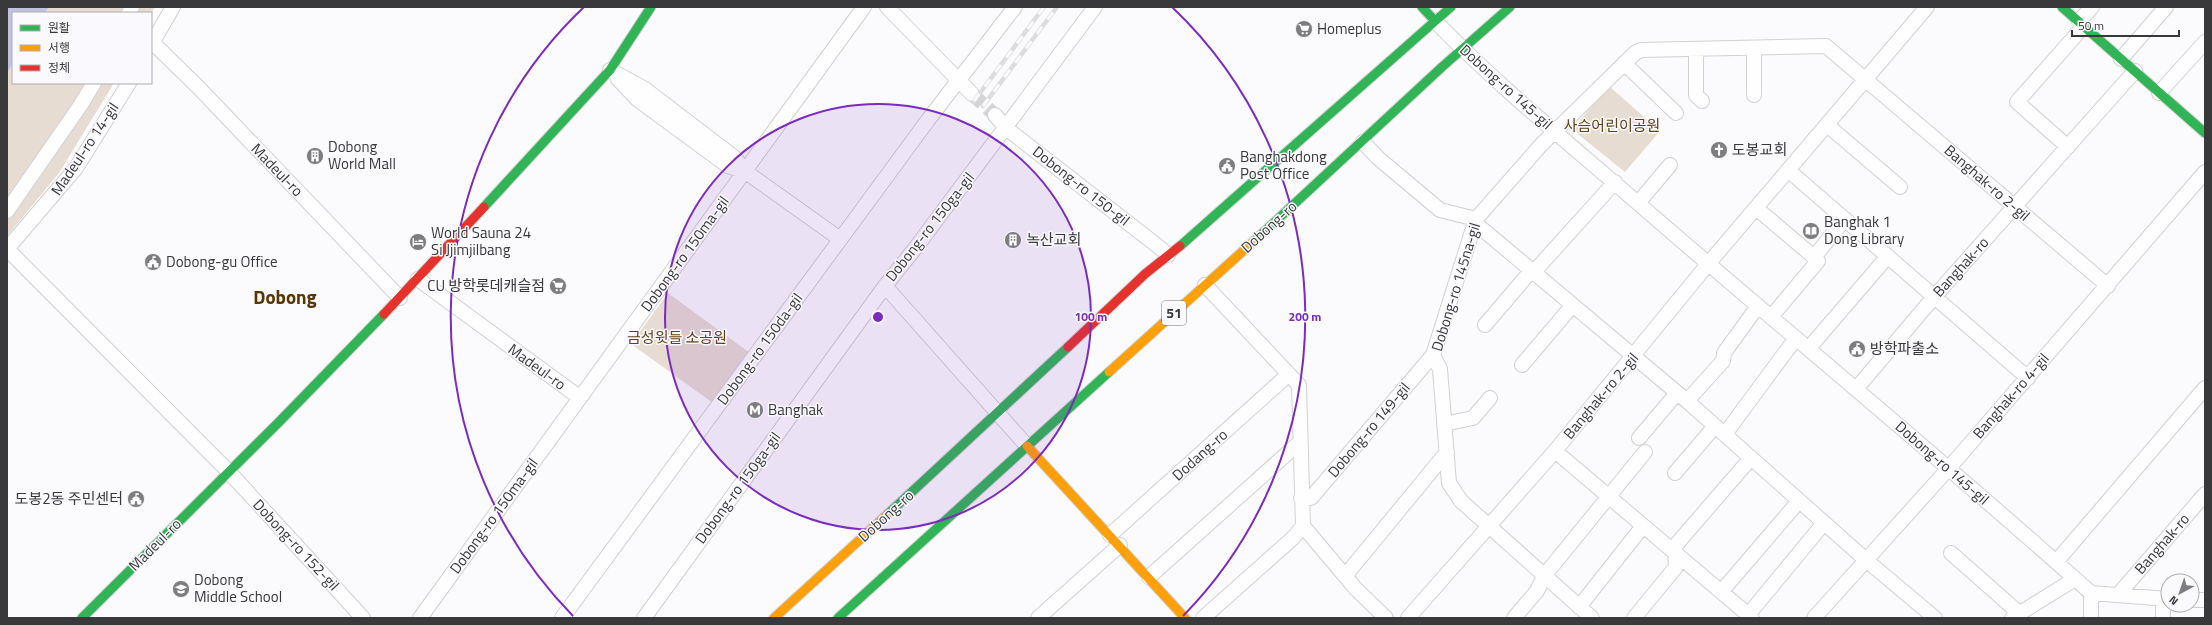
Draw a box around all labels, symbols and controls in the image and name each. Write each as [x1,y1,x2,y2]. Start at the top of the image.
legend [12,12,152,84]
scale bar [2072,12,2179,38]
text: 50 m [2078,16,2104,35]
place label: Homeplus [1317,17,1381,40]
text: 원활 [48,18,70,37]
supermarket icon: Homeplus [1294,19,1314,39]
text: 서행 [48,38,70,57]
street label: Dobong-ro 145-gil [1455,39,1558,135]
text: 정체 [48,58,70,77]
street label: Madeul-ro 14-gil [45,98,124,200]
park label: 사슴어린이공원 [1564,114,1660,137]
place label: Dobong World Mall [328,135,396,175]
street label: Madeul-ro [246,138,309,202]
place label: 도봉교회 [1732,138,1787,161]
street label: Banghak-ro 2-gil [1939,139,2035,226]
street label: Dobong-ro 150-gil [1028,140,1135,231]
church icon: 도봉교회 [1709,140,1729,160]
place label: Banghakdong Post Office [1240,145,1327,185]
building icon: Dobong World Mall [305,146,325,166]
public building icon: Banghakdong Post Office [1217,156,1237,176]
street label: Dobong-ro 150ga-gil [880,167,980,286]
street label: Dobong-ro 150ma-gil [635,191,734,316]
street label: Dobong-ro [1236,195,1302,258]
place label: Banghak 1 Dong Library [1824,210,1904,250]
street label: Dobong-ro 145na-gil [1425,220,1486,354]
place label: World Sauna 24 Si Jjimjilbang [431,221,531,261]
library icon: Banghak 1 Dong Library [1801,221,1821,241]
place label: 녹산교회 [1026,228,1081,251]
building icon: 녹산교회 [1003,230,1023,250]
street label: Banghak-ro [1927,231,1994,302]
hotel icon: World Sauna 24 Si Jjimjilbang [408,232,428,252]
place label: Dobong-gu Office [166,250,278,273]
public building icon: Dobong-gu Office [143,252,163,272]
place label: CU 방학롯데캐슬점 [427,274,545,297]
supermarket icon: CU 방학롯데캐슬점 [548,276,568,296]
district label: Dobong [253,282,317,311]
street label: Dobong-ro 150da-gil [711,288,808,409]
road number: 51 [1162,301,1186,325]
text: 100 m [1075,307,1107,326]
text: 200 m [1289,307,1321,326]
centre of rings [871,310,885,324]
park label: 금성윗들 소공원 [627,326,727,349]
place label: 방학파출소 [1870,337,1939,360]
street label: Madeul-ro [504,338,571,396]
public building icon: 방학파출소 [1847,339,1867,359]
street label: Banghak-ro 2-gil [1557,347,1644,444]
street label: Banghak-ro 4-gil [1967,348,2054,444]
street label: Dobong-ro 149-gil [1322,377,1415,482]
place label: Banghak [768,398,823,421]
metro station icon: Banghak [745,400,765,420]
street label: Dobong-ro 145-gil [1890,415,1994,510]
street label: Dodang-ro [1167,423,1233,486]
street label: Dobong-ro 150ga-gil [689,427,786,548]
street label: Dobong-ro 150ma-gil [444,453,543,578]
street label: Dobong-ro [853,484,919,547]
place label: 도봉2동 주민센터 [15,487,123,510]
public building icon: 도봉2동 주민센터 [126,489,146,509]
street label: Dobong-ro 152-gil [248,494,345,596]
street label: Banghak-ro [2129,508,2195,579]
street label: Madeul-ro [123,513,186,576]
place label: Dobong Middle School [194,568,282,608]
north arrow [2160,573,2200,613]
school or university icon: Dobong Middle School [171,579,191,599]
text: N [2166,592,2182,609]

